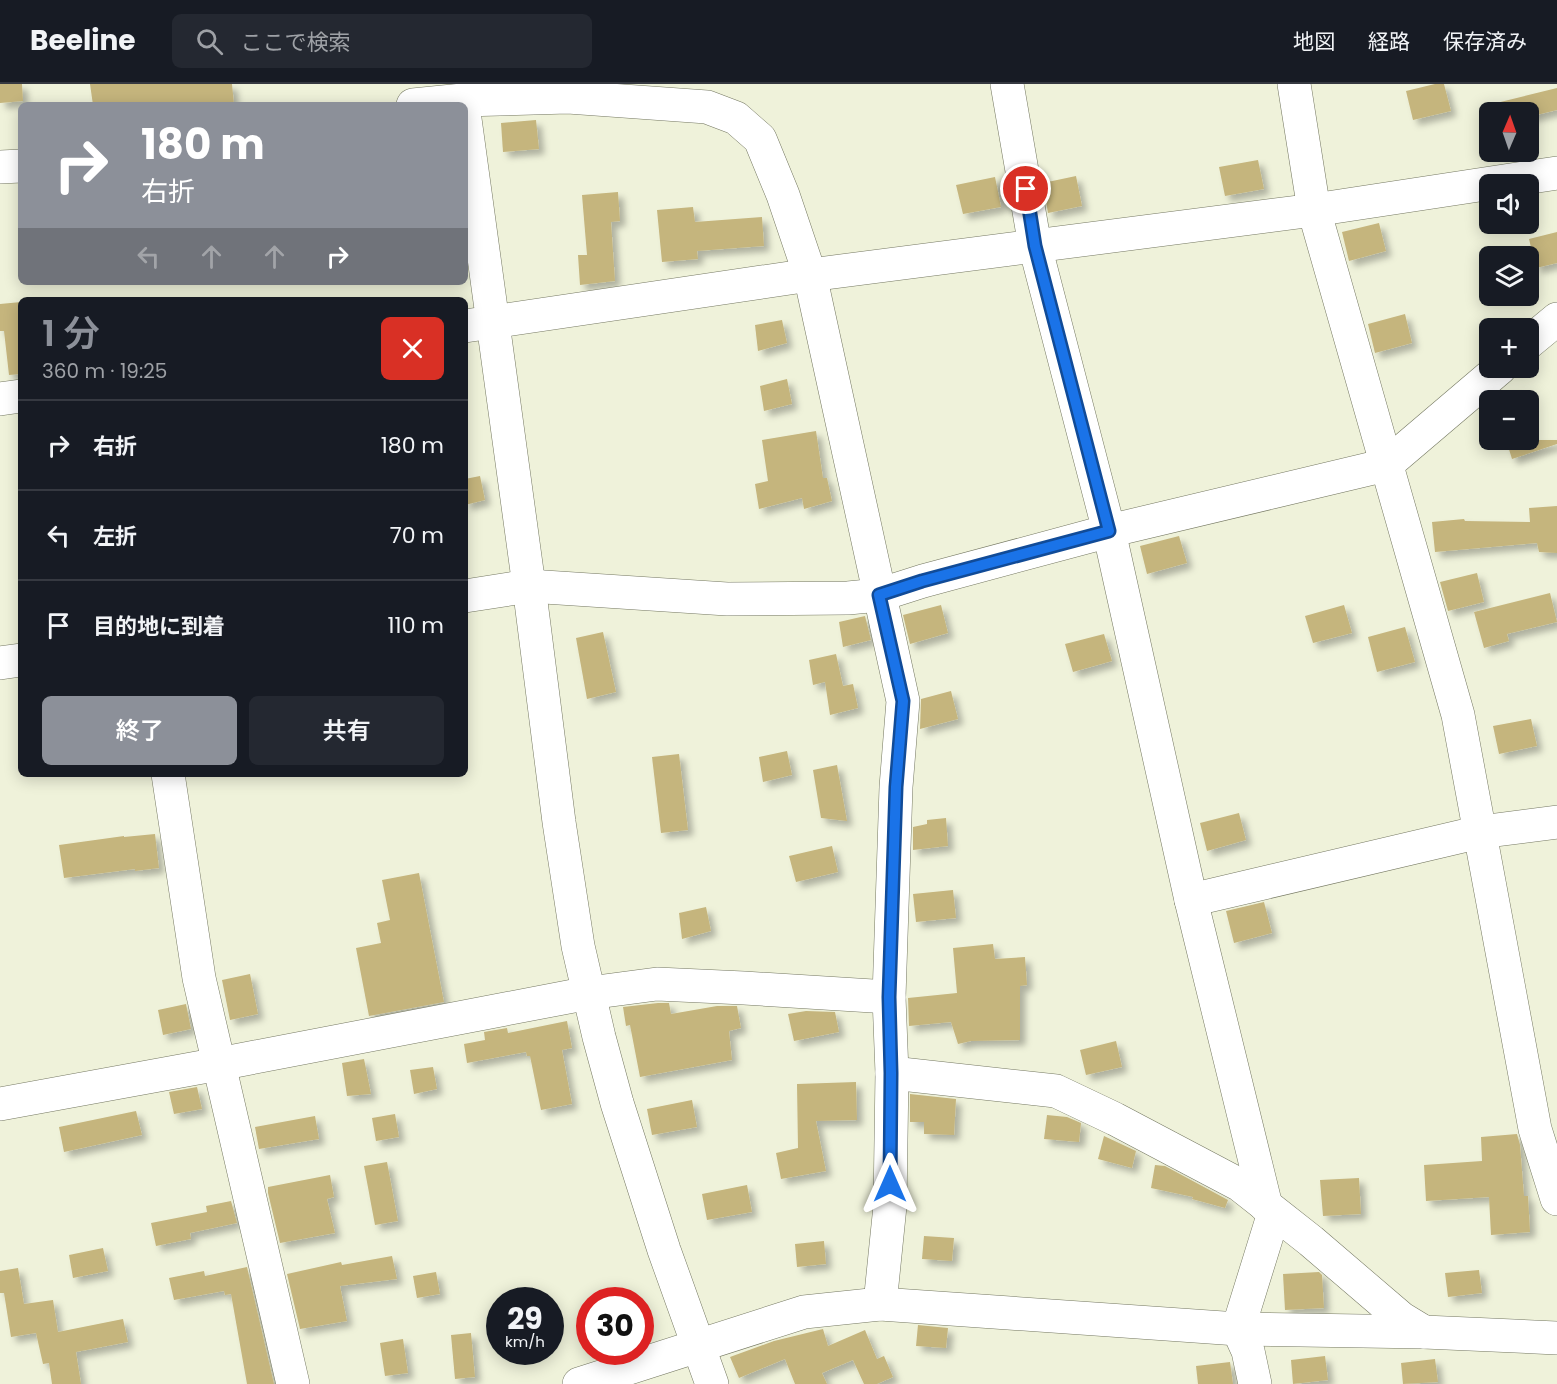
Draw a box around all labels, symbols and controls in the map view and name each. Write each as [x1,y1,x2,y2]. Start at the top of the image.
search box [172,14,592,68]
text: Beeline [30,21,136,60]
icon: search [193,25,226,58]
text: ここで検索 [241,27,351,58]
text: 地図 [1293,27,1335,56]
text: 経路 [1368,27,1410,56]
text: 保存済み [1443,27,1527,56]
north arrow [1479,102,1539,162]
map controls [1479,102,1539,450]
text: 180 m [141,115,265,174]
icon: right [42,126,120,204]
pin [1000,163,1051,214]
icon: arrive [1009,172,1042,205]
text: 右折 [141,173,195,210]
button: sound [1479,174,1539,234]
icon: left [132,240,165,273]
icon: ahead [195,240,228,273]
icon: ahead [258,240,291,273]
icon: right [321,240,354,273]
button: layers [1479,246,1539,306]
text: 1 分 [42,308,100,359]
button: close [381,317,444,380]
button: + [1479,318,1539,378]
text: 360 m · 19:25 [42,357,167,385]
button: − [1479,390,1539,450]
icon: right [42,429,75,462]
text: 180 m [381,430,444,461]
text: 右折 [93,431,137,462]
icon: left [42,519,75,552]
text: 70 m [390,520,444,551]
text: 左折 [93,521,137,552]
icon: arrive [42,609,75,642]
text: 110 m [388,610,444,641]
text: 目的地に到着 [93,611,225,642]
button: 終了 [42,696,237,765]
button: 共有 [249,696,444,765]
position arrow [858,1152,922,1216]
speed limit sign: 30 [576,1287,654,1365]
text: 29 [507,1297,543,1340]
text: km/h [505,1331,545,1352]

